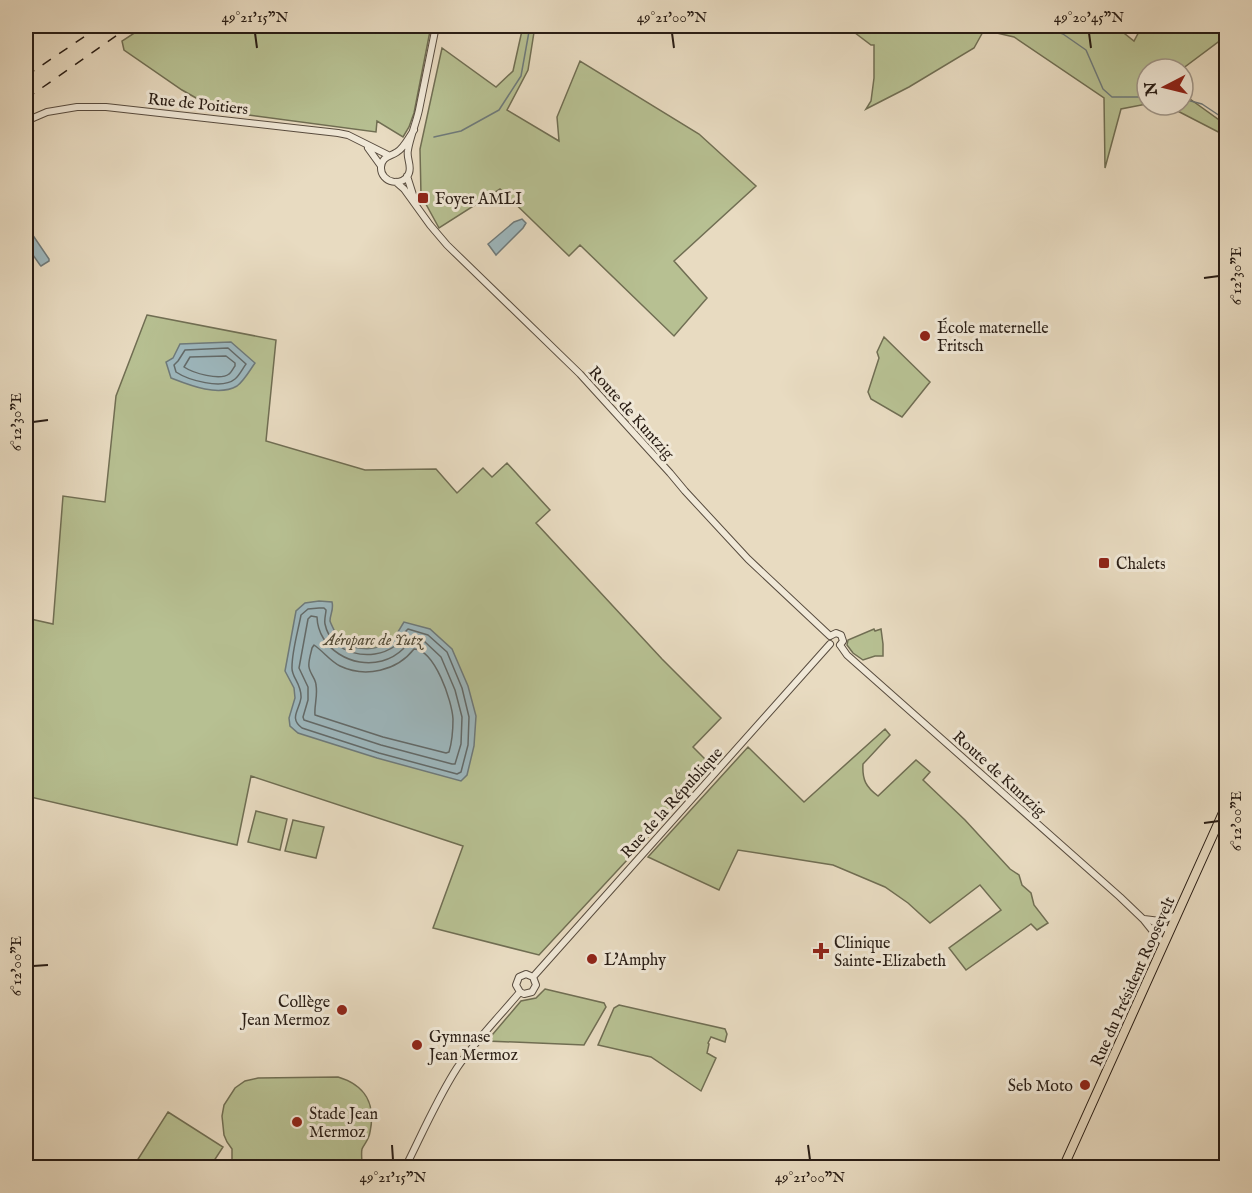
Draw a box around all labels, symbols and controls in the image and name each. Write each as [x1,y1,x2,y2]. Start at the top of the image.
text: 49°21'15"N [222,8,288,27]
text: 49°21'00"N [637,8,707,27]
text: 49°20'45"N [1054,8,1124,27]
north arrow [1135,57,1195,117]
text: N [1141,80,1163,98]
street label: Rue de Poitiers [147,90,249,120]
place label: Foyer AMLI [435,190,522,210]
marker: Foyer AMLI [416,191,430,205]
text: 6°12'30"E [1227,247,1246,305]
place label: École maternelle Fritsch [937,317,1049,357]
marker: École maternelle Fritsch [918,329,932,343]
street label: Route de Kuntzig [583,363,678,464]
text: 6°12'30"E [7,393,26,451]
place label: Chalets [1116,555,1166,575]
marker: Chalets [1097,556,1111,570]
park label: Aéroparc de Yutz [322,631,424,651]
street label: Route de Kuntzig [948,727,1050,822]
street label: Rue de la République [617,744,728,863]
text: 6°12'00"E [1227,791,1246,851]
street label: Rue du Président Roosevelt [1087,893,1181,1070]
place label: Clinique Sainte-Elizabeth [834,934,947,972]
text: 6°12'00"E [7,936,26,996]
marker: Clinique Sainte-Elizabeth [812,942,830,960]
place label: L'Amphy [604,951,666,971]
marker: L'Amphy [585,952,599,966]
place label: Collège Jean Mermoz [239,993,330,1031]
marker: Collège Jean Mermoz [335,1003,349,1017]
place label: Gymnase Jean Mermoz [427,1028,518,1066]
marker: Gymnase Jean Mermoz [410,1038,424,1052]
place label: Seb Moto [1008,1077,1073,1097]
marker: Seb Moto [1078,1078,1092,1092]
place label: Stade Jean Mermoz [309,1105,378,1143]
marker: Stade Jean Mermoz [290,1115,304,1129]
text: 49°21'15"N [360,1168,426,1187]
text: 49°21'00"N [775,1168,845,1187]

